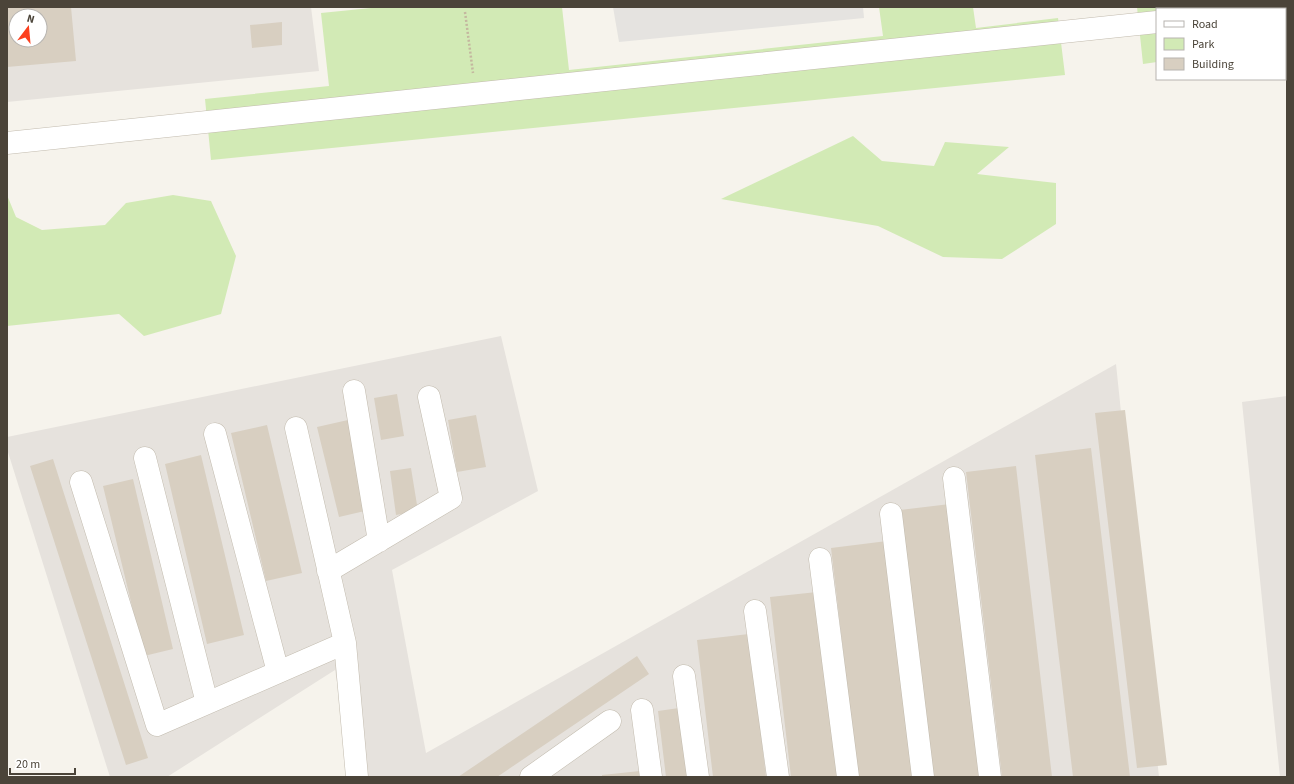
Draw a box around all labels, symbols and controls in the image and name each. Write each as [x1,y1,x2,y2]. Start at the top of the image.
north arrow [8,8,48,48]
legend [1156,8,1286,80]
text: N [25,11,36,27]
text: Road [1192,16,1218,33]
text: Park [1192,36,1214,53]
text: Building [1192,56,1234,73]
scale bar [10,750,75,776]
text: 20 m [16,756,40,773]

